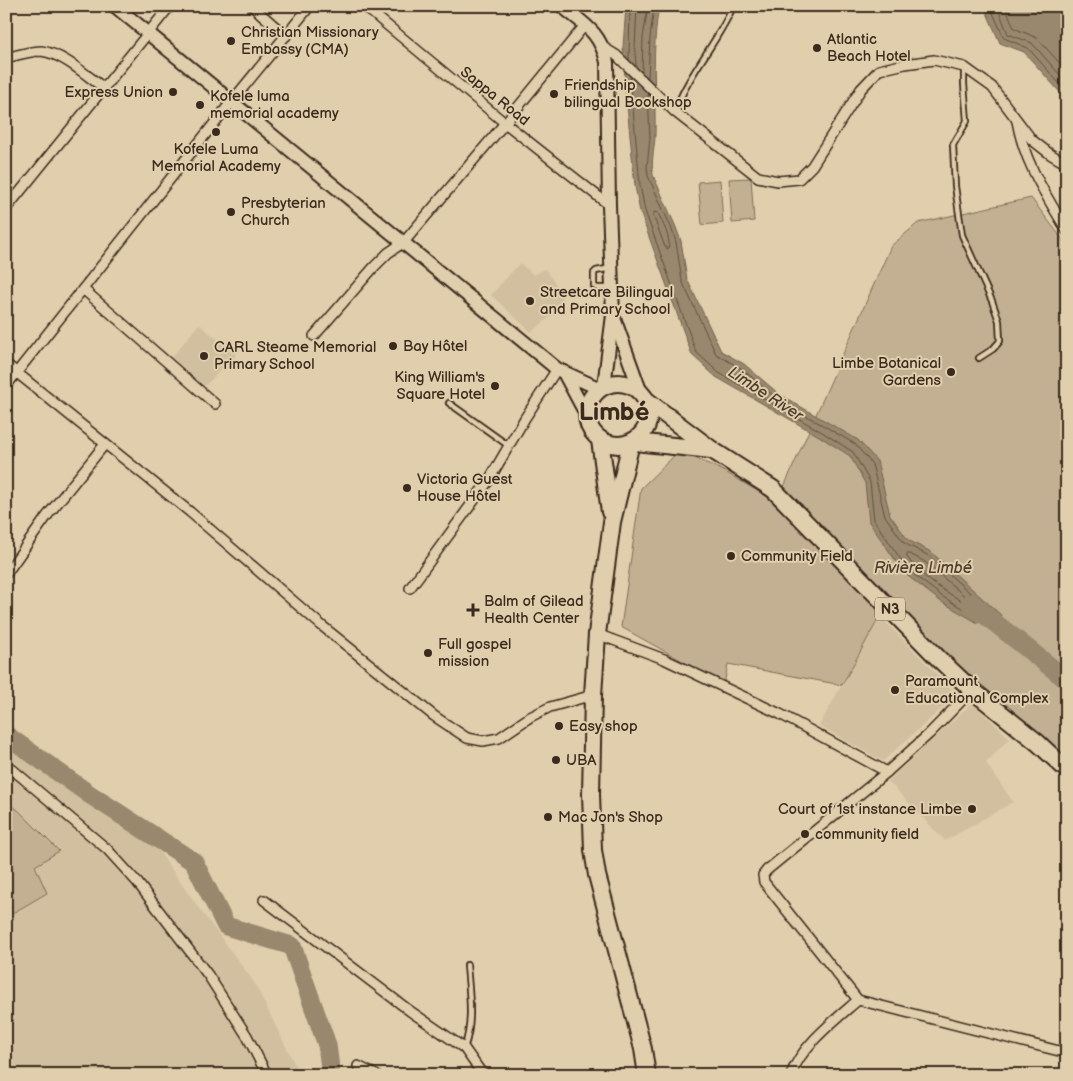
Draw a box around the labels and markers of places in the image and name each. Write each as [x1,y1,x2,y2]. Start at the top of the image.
place label: Christian Missionary Embassy (CMA) [241,23,379,59]
place label: Atlantic Beach Hotel [827,30,911,66]
marker: Christian Missionary Embassy (CMA) [225,35,237,47]
marker: Atlantic Beach Hotel [811,42,823,54]
place label: Friendship bilingual Bookshop [564,76,692,112]
place label: Express Union [65,83,163,102]
marker: Express Union [167,86,179,98]
place label: Kofele luma memorial academy [210,87,339,123]
marker: Friendship bilingual Bookshop [548,88,560,100]
marker: Kofele luma memorial academy [194,99,206,111]
marker: Kofele Luma Memorial Academy [210,126,222,138]
place label: Kofele Luma Memorial Academy [151,140,281,176]
place label: Presbyterian Church [241,194,326,230]
marker: Presbyterian Church [225,206,237,218]
place label: Streetcare Bilingual and Primary School [540,283,673,319]
marker: Streetcare Bilingual and Primary School [524,295,536,307]
place label: Bay Hôtel [403,337,467,356]
place label: CARL Steame Memorial Primary School [214,338,376,374]
marker: Bay Hôtel [387,340,399,352]
marker: CARL Steame Memorial Primary School [198,350,210,362]
place label: Limbe Botanical Gardens [832,354,942,390]
marker: Limbe Botanical Gardens [945,366,957,378]
place label: King William's Square Hotel [394,368,486,404]
marker: King William's Square Hotel [489,380,501,392]
place label: Victoria Guest House Hôtel [417,470,513,506]
marker: Victoria Guest House Hôtel [401,482,413,494]
place label: Community Field [741,547,853,566]
marker: Community Field [725,550,737,562]
place label: Balm of Gilead Health Center [484,592,584,628]
marker: Balm of Gilead Health Center [466,603,480,617]
place label: Full gospel mission [438,635,511,671]
marker: Full gospel mission [422,647,434,659]
place label: Paramount Educational Complex [905,672,1049,708]
marker: Paramount Educational Complex [889,684,901,696]
place label: Easy shop [569,717,638,736]
marker: Easy shop [553,720,565,732]
place label: UBA [566,751,597,770]
marker: UBA [550,754,562,766]
place label: Court of 1st instance Limbe [778,800,962,819]
marker: Court of 1st instance Limbe [966,803,978,815]
place label: Mac Jon's Shop [558,808,663,827]
marker: Mac Jon's Shop [542,811,554,823]
place label: community field [815,825,919,844]
marker: community field [799,828,811,840]

